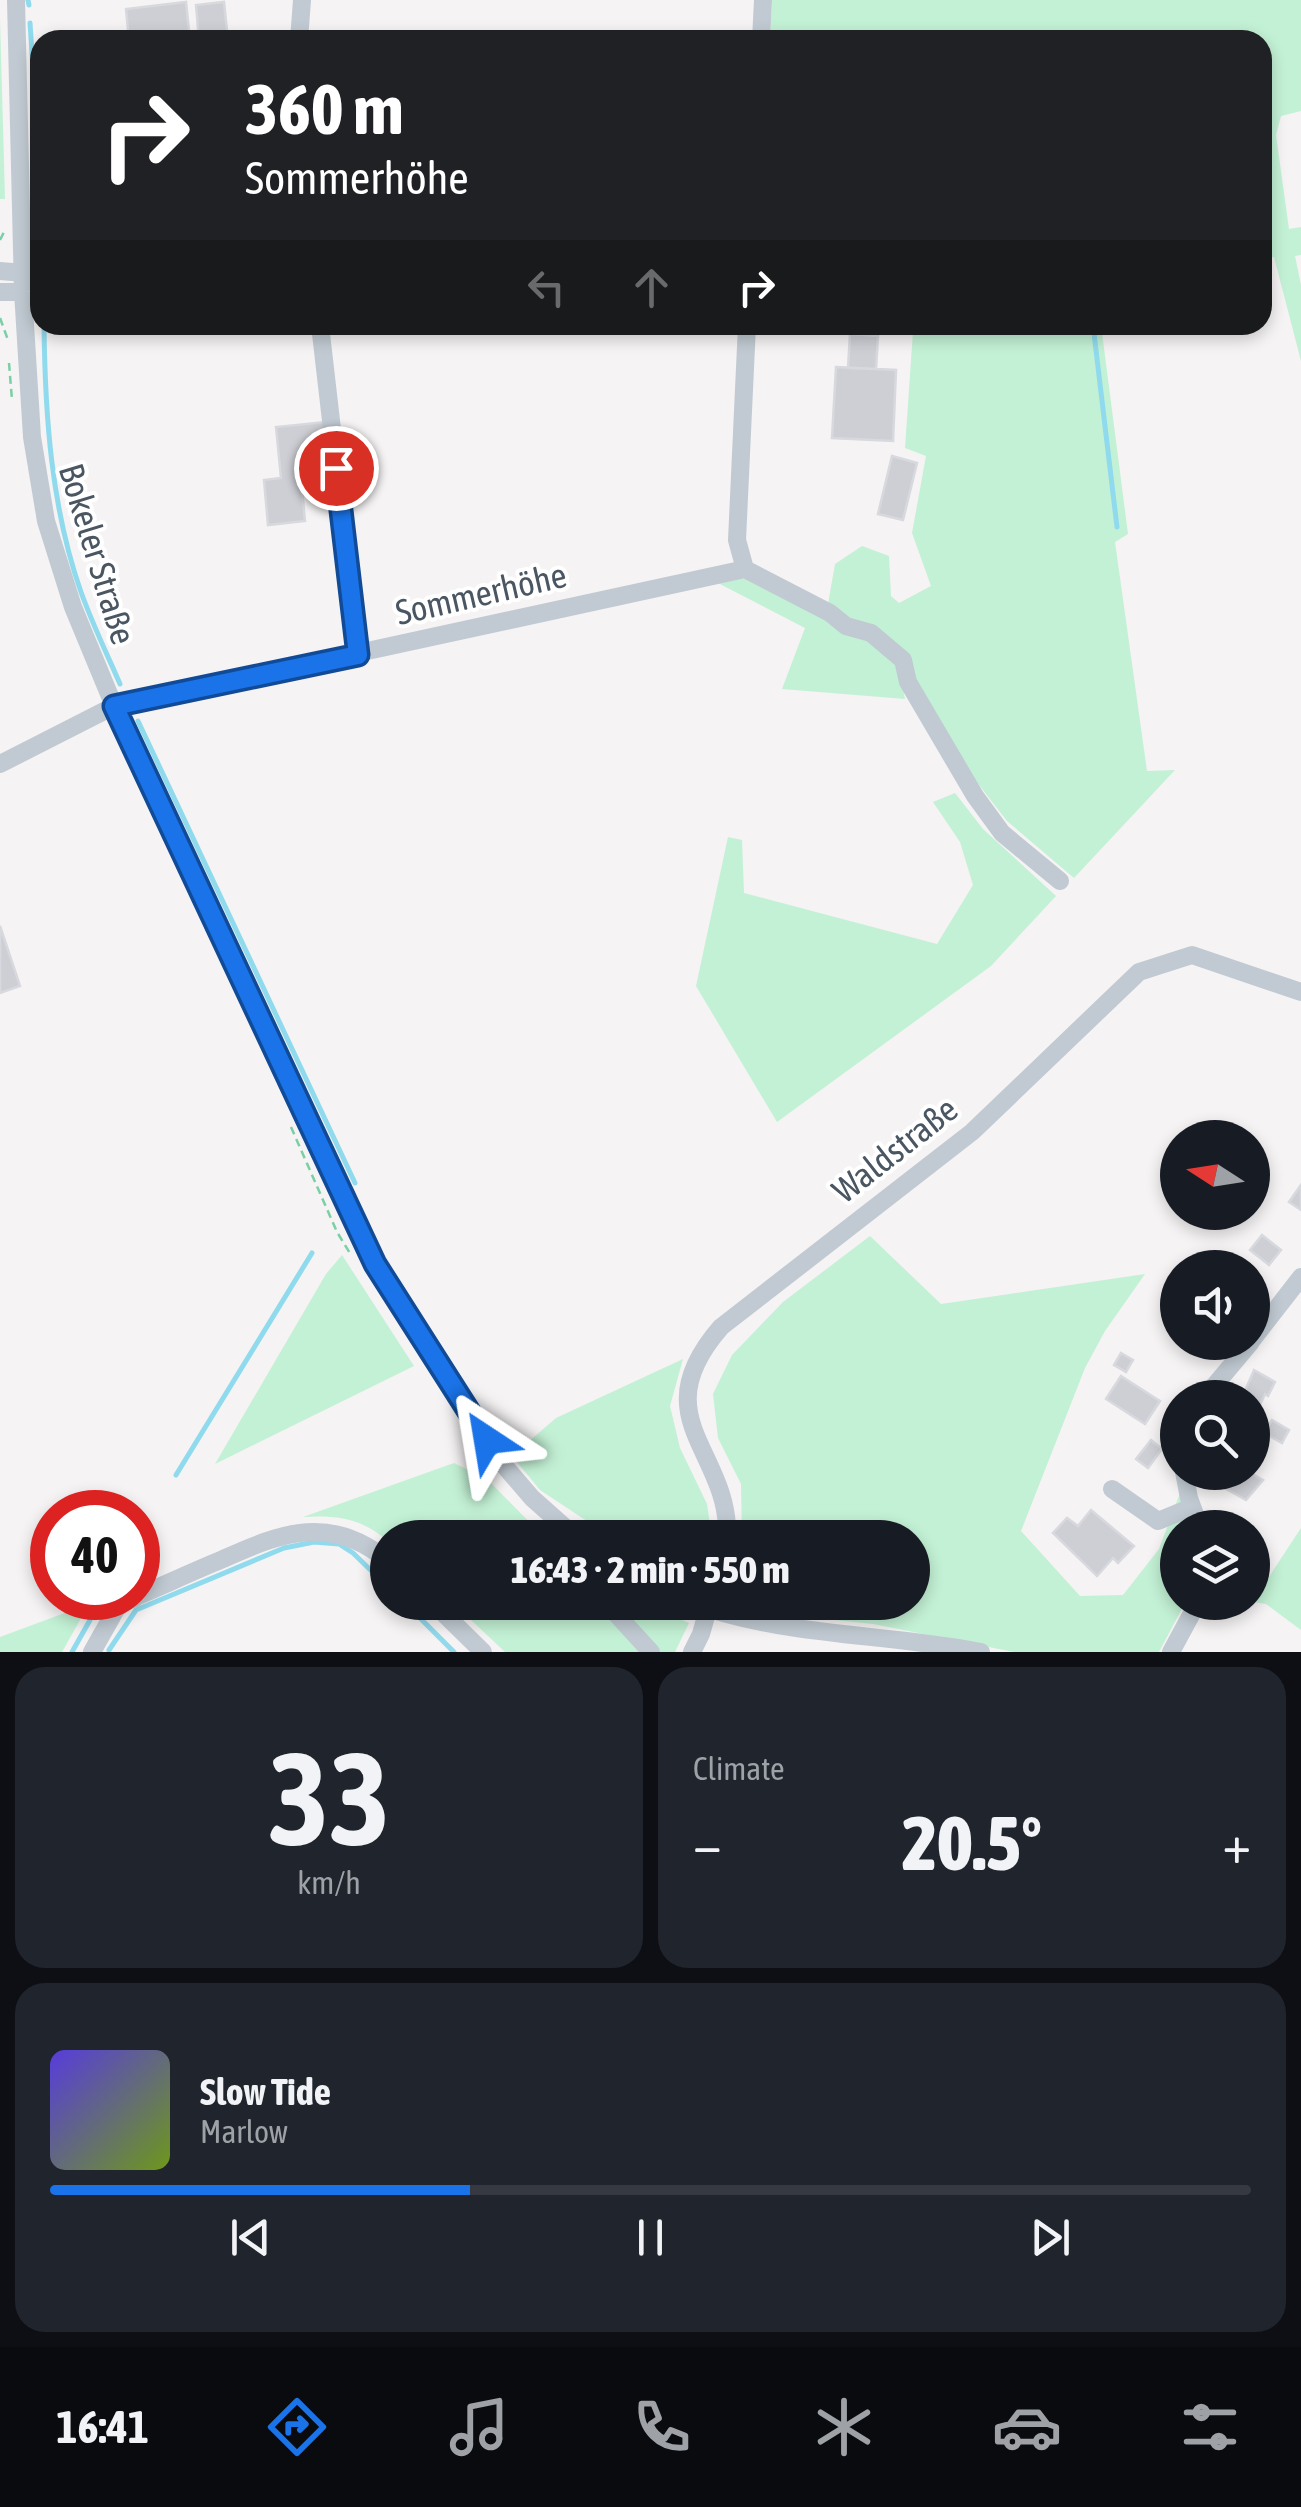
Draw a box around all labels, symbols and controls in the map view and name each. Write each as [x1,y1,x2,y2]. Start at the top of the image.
text: 360 m [245,69,404,149]
icon: right [80,70,210,200]
text: Sommerhöhe [245,152,469,204]
icon: left [519,260,574,315]
icon: ahead [624,260,679,315]
icon: right [729,260,784,315]
pin [294,426,379,511]
icon: arrive [309,441,364,496]
street label: Bokeler Straße [52,459,144,649]
street label: Sommerhöhe [391,554,570,632]
street label: Waldstraße [824,1088,965,1210]
north arrow [1160,1120,1270,1230]
map controls [1160,1120,1270,1620]
button: sound [1160,1250,1270,1360]
button: search [1160,1380,1270,1490]
position arrow [435,1388,539,1492]
speed limit sign: 40 [30,1490,160,1620]
button: layers [1160,1510,1270,1620]
text: 16:43 · 2 min · 550 m [510,1548,790,1591]
text: 33 [268,1724,390,1873]
text: Climate [693,1750,785,1787]
text: 20.5° [902,1800,1042,1886]
text: − [693,1812,722,1875]
text: + [1222,1812,1251,1875]
text: km/h [297,1864,361,1901]
text: Slow Tide [200,2070,331,2113]
text: Marlow [200,2113,288,2150]
icon: previous [223,2210,278,2265]
icon: pause [623,2210,678,2265]
icon: next [1023,2210,1078,2265]
icon: directions [262,2392,332,2462]
icon: music [444,2392,514,2462]
icon: phone [627,2392,697,2462]
icon: climate [809,2392,879,2462]
icon: car [992,2392,1062,2462]
icon: filters [1175,2392,1245,2462]
text: 16:41 [56,2401,149,2453]

